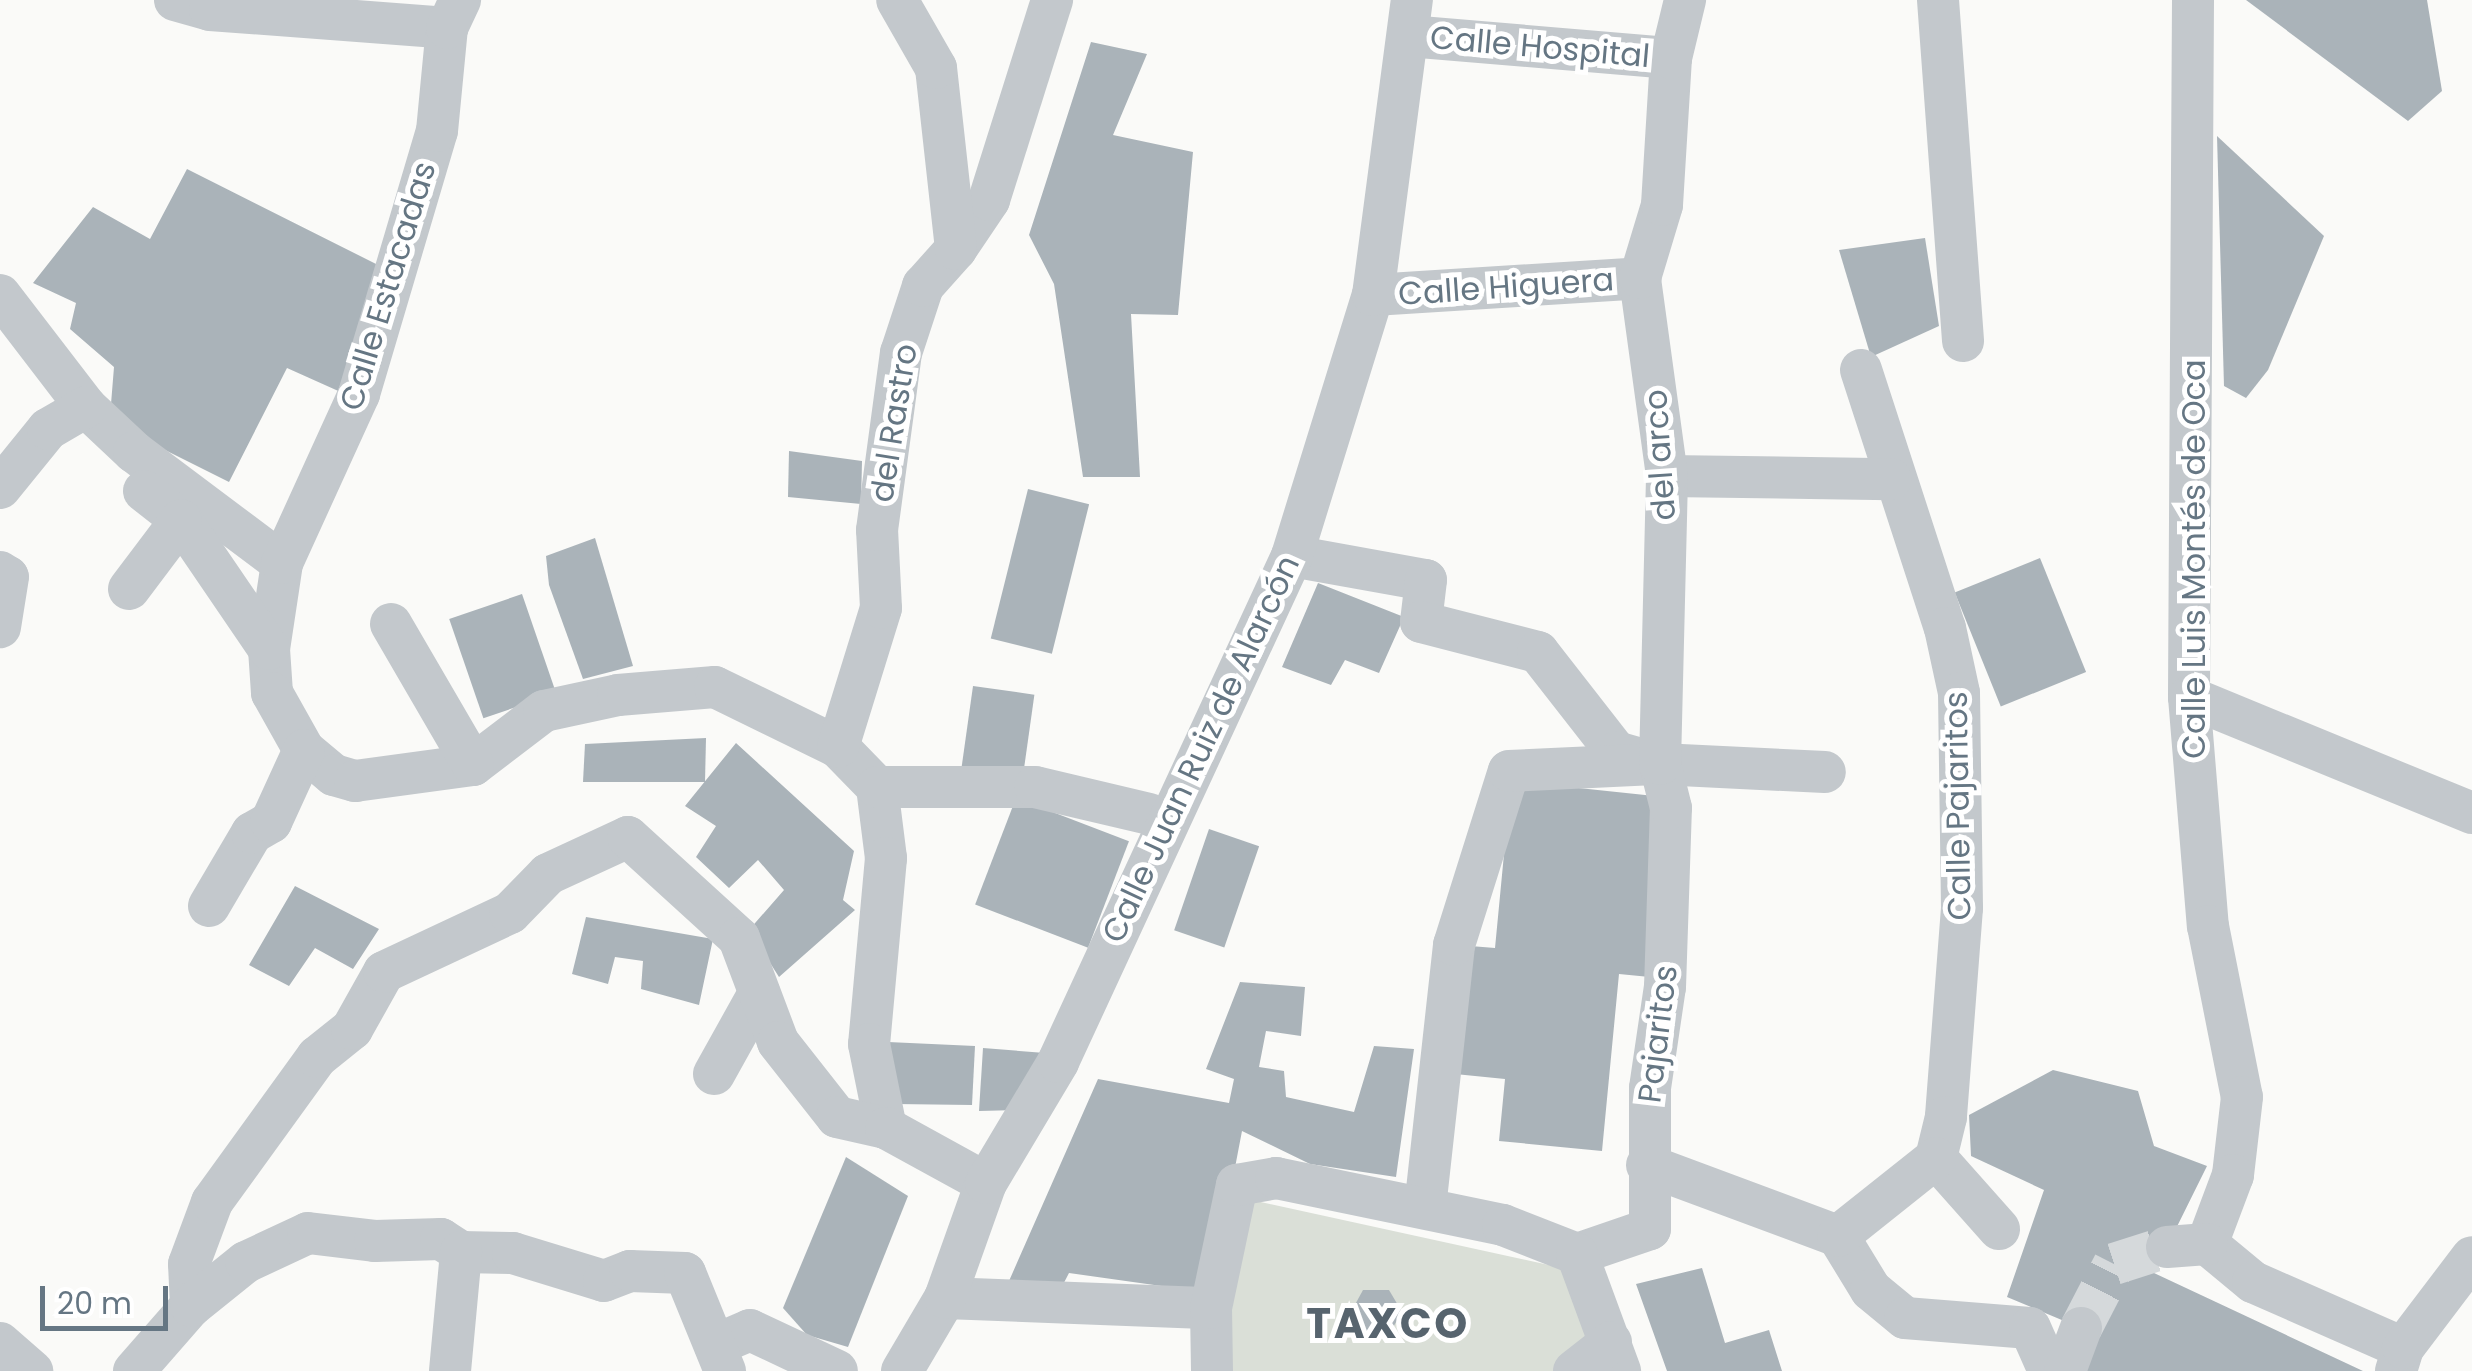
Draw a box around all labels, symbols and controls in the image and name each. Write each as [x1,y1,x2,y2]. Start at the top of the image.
street label: Calle Hospital [1429,18,1651,76]
street label: Calle Estacadas [332,157,444,415]
street label: Calle Higuera [1397,260,1615,314]
street label: del Rastro [863,341,925,505]
street label: Calle Luis Montés de Oca [2175,359,2213,759]
street label: del arco [1636,388,1684,522]
street label: Calle Juan Ruiz de Alarcón [1094,549,1308,949]
street label: Calle Pajaritos [1937,691,1979,921]
street label: Pajaritos [1631,963,1685,1105]
scale bar [45,1266,172,1328]
text: 20 m [57,1282,132,1325]
district label: TAXCO [1306,1299,1470,1349]

